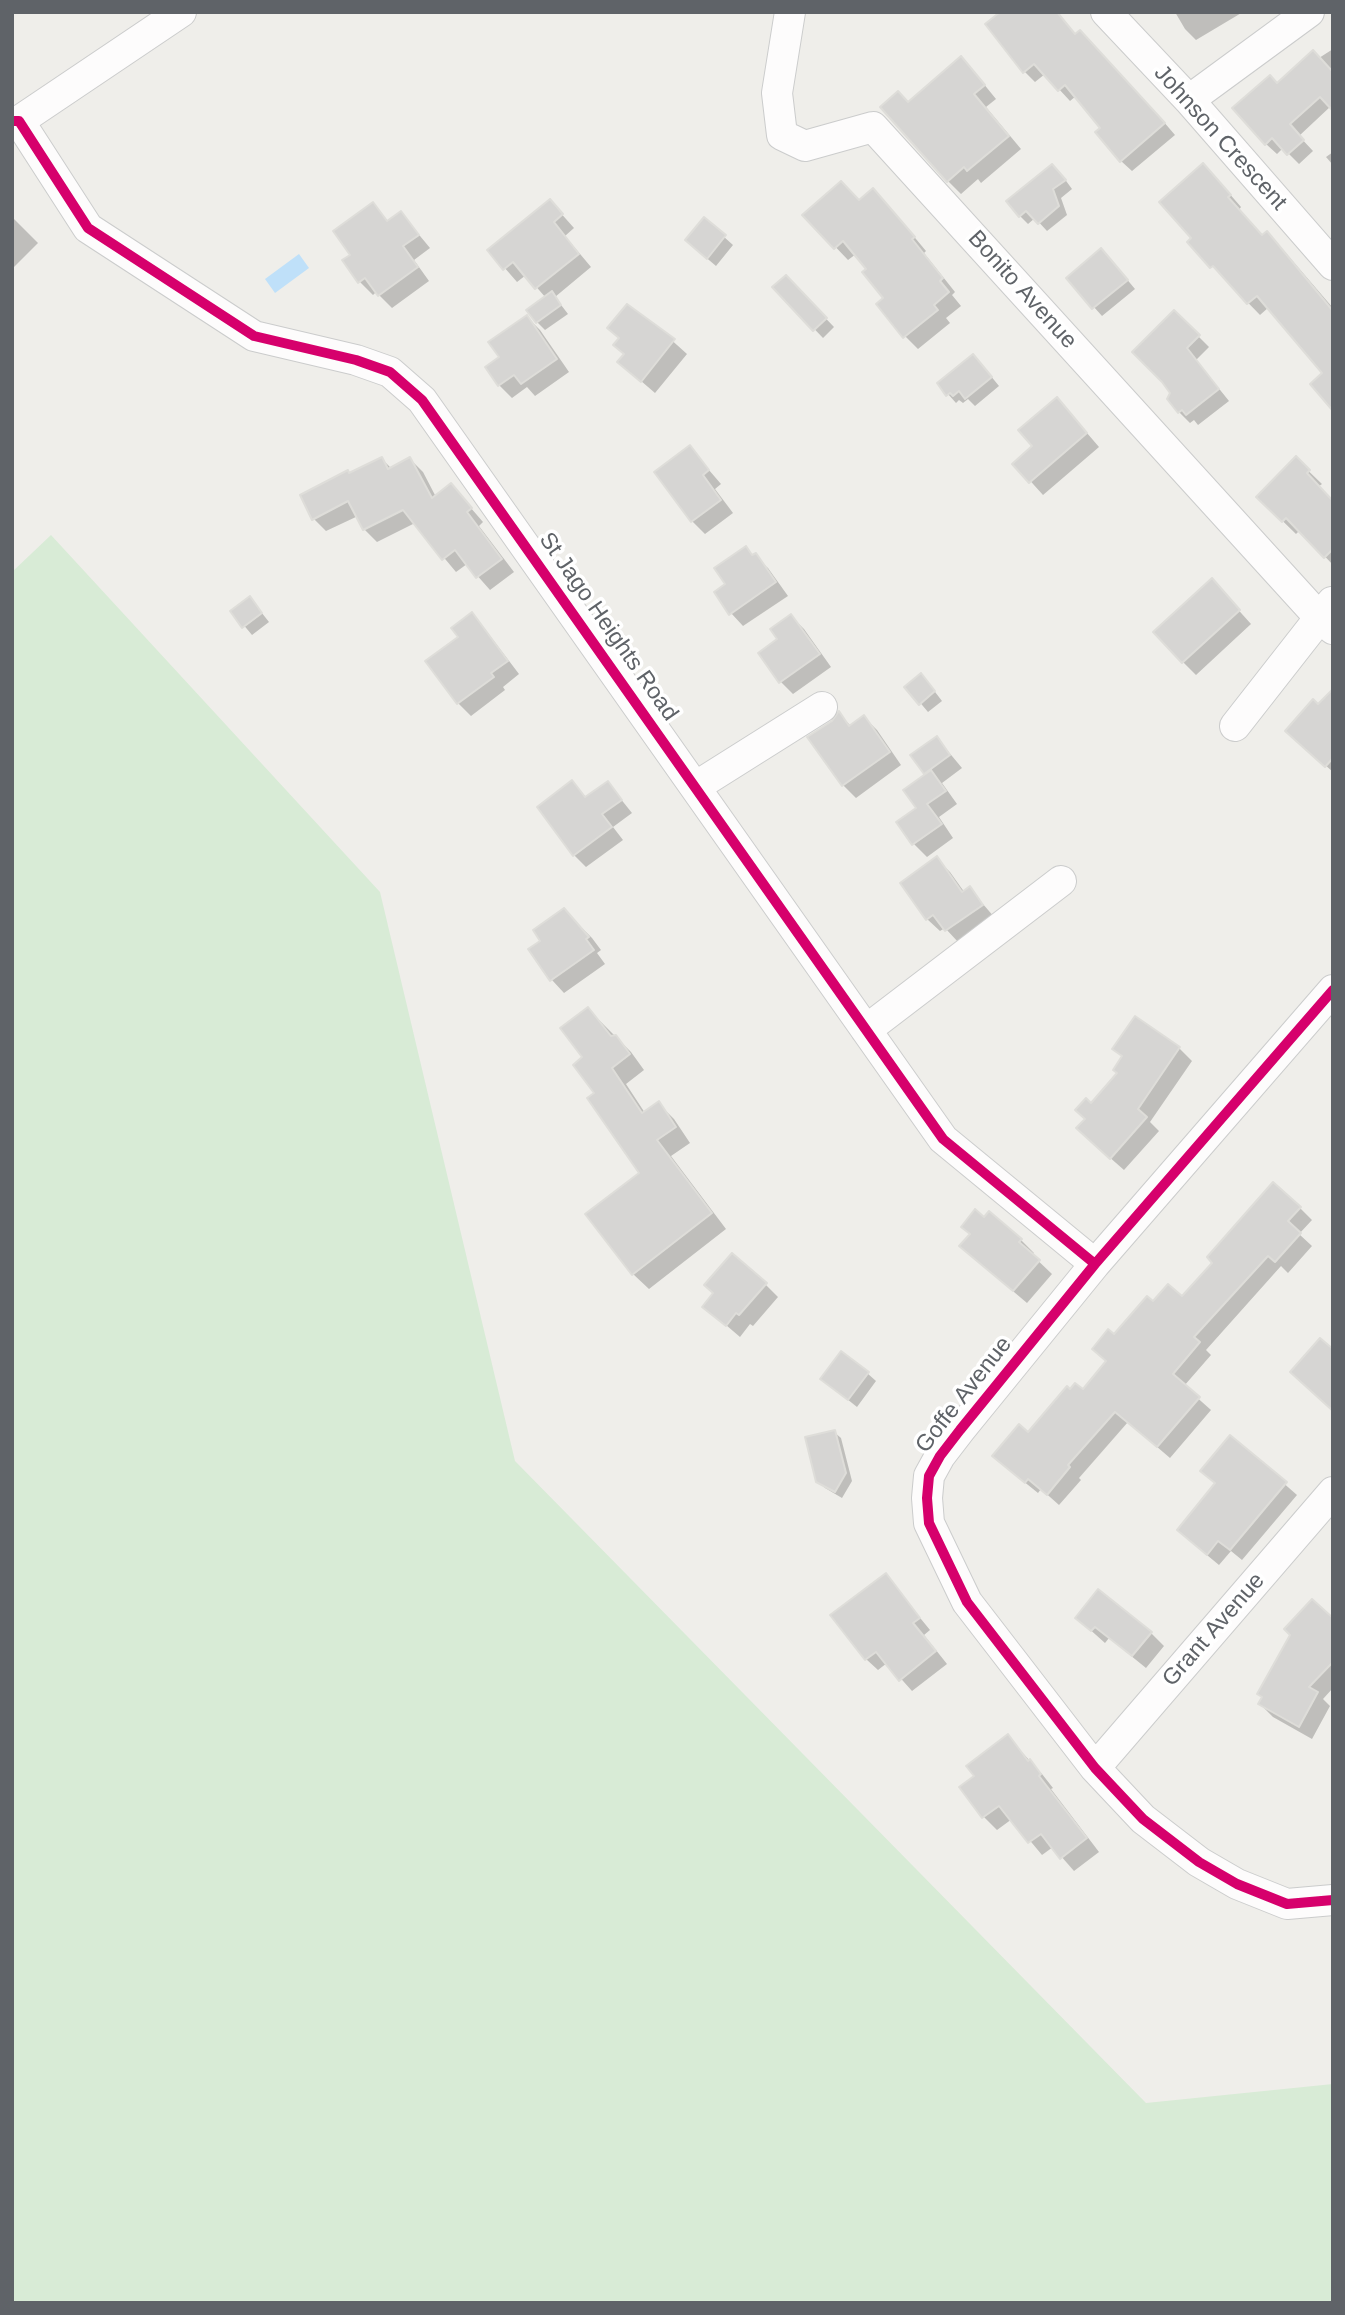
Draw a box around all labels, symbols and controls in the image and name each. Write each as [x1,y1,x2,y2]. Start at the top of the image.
street label: Johnson Crescent [1148,60,1292,216]
street label: Bonito Avenue [962,225,1082,355]
street label: St Jago Heights Road [533,527,683,727]
street label: Goffe Avenue [910,1331,1018,1459]
street label: Grant Avenue [1157,1568,1271,1692]

